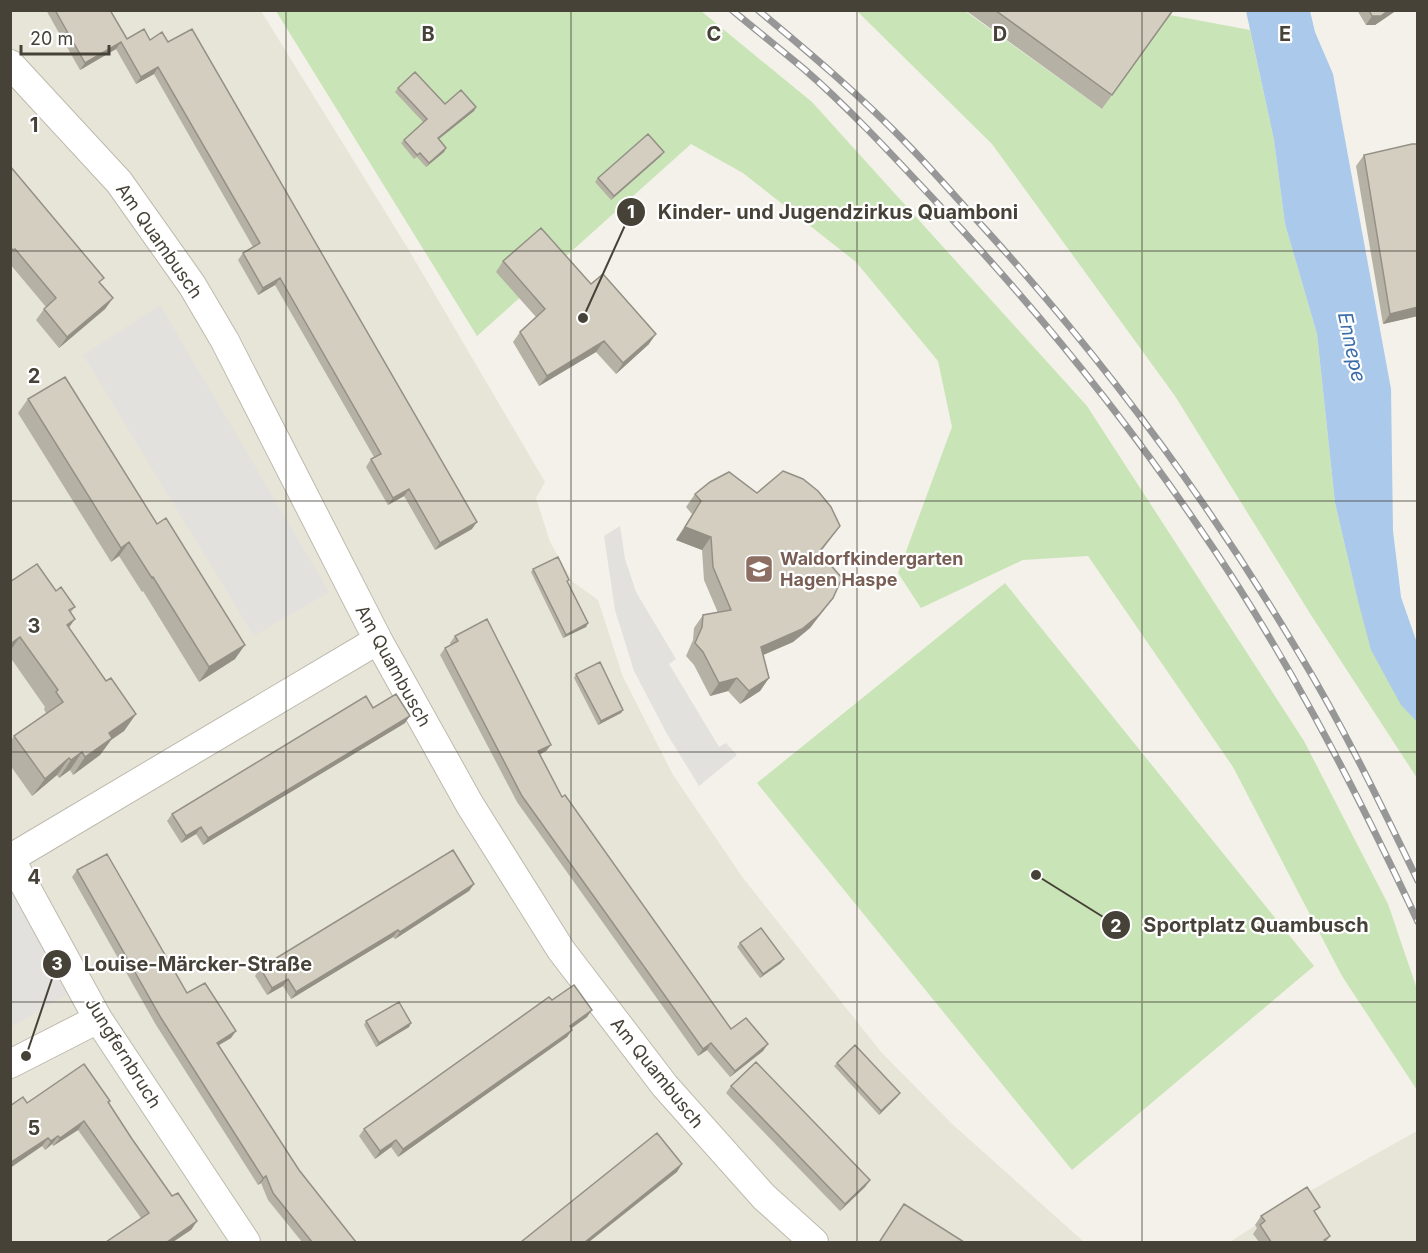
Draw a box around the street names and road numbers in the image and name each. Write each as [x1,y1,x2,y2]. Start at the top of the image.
street label: Am Quambusch [112,179,207,302]
street label: Am Quambusch [351,601,435,730]
street label: Jungfernbruch [81,994,166,1112]
street label: Am Quambusch [607,1013,708,1132]

